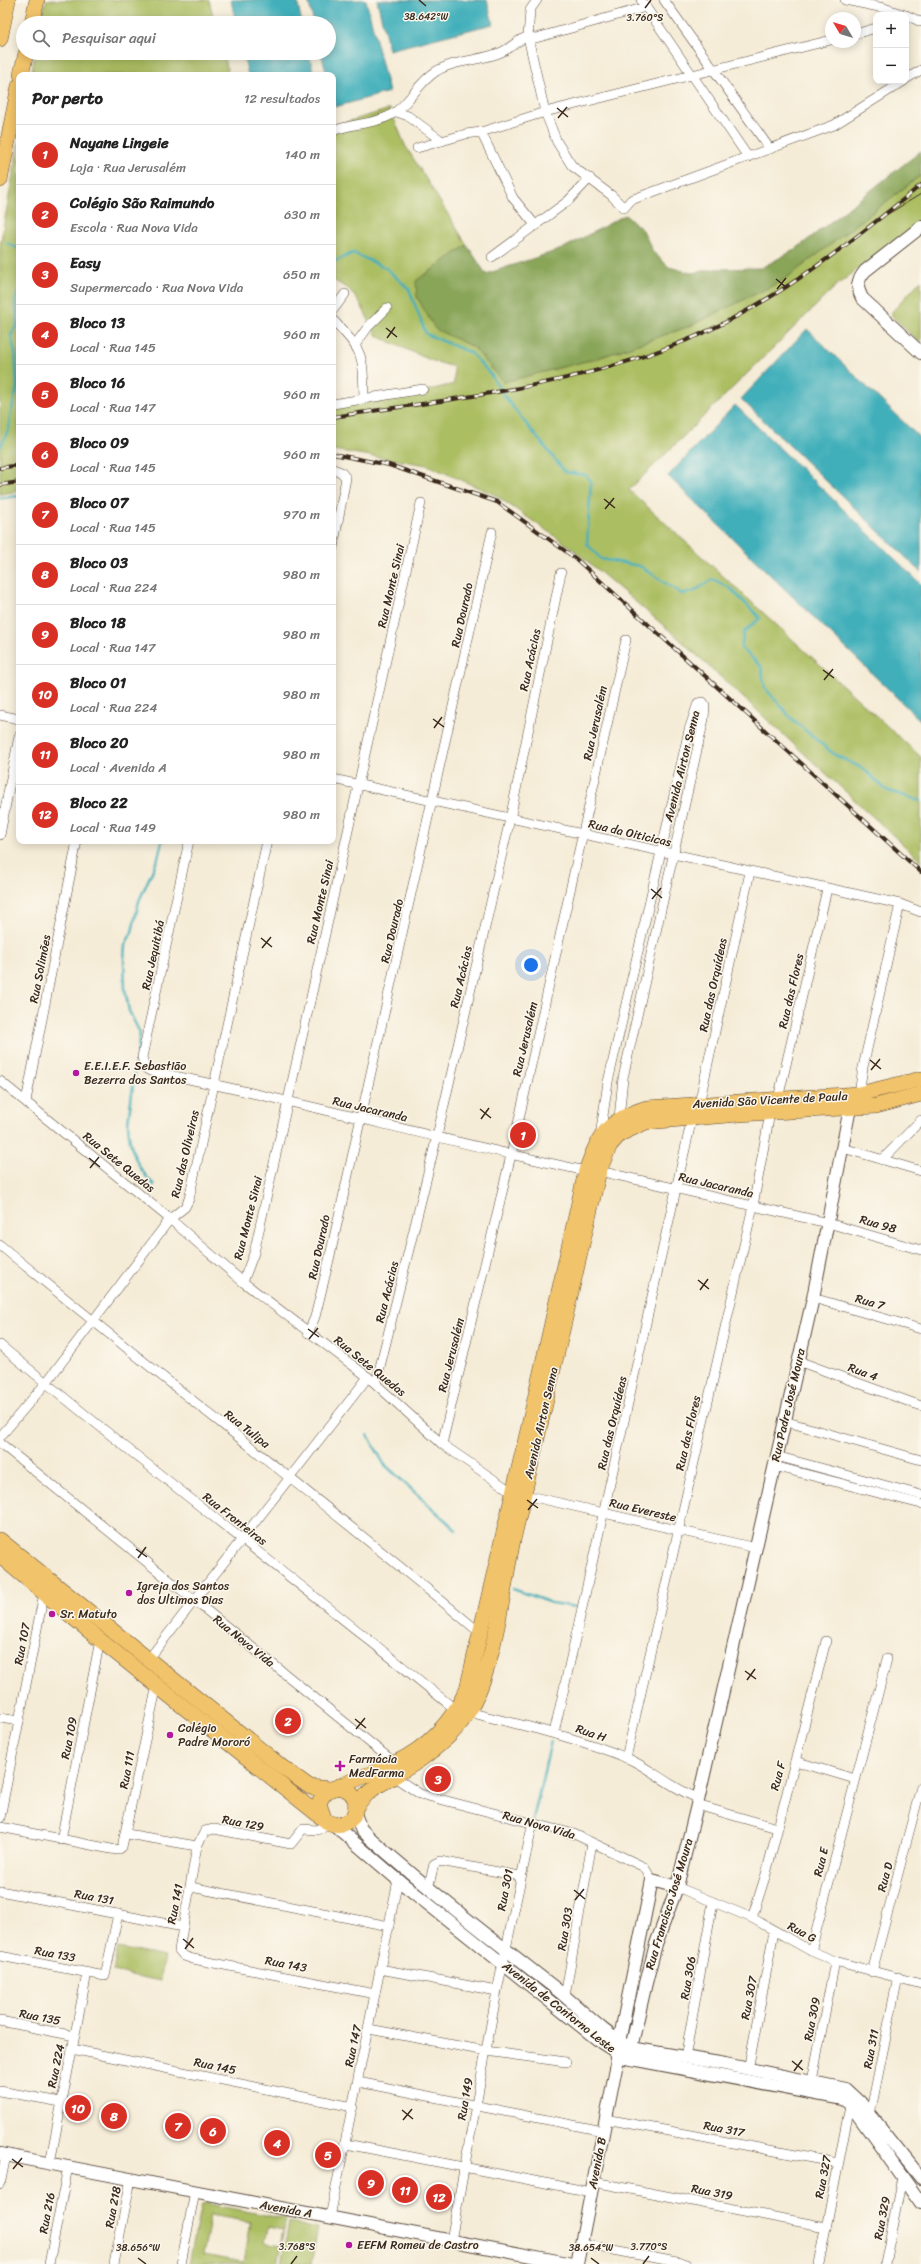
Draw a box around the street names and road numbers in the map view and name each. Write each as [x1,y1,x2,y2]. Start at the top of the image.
street label: Rua Monte Sinai [371,541,412,630]
street label: Rua Dourado [444,581,480,649]
street label: Rua Acácias [513,627,547,693]
street label: Rua Jerusalém [576,684,614,762]
street label: Avenida Airton Senna [657,708,706,825]
street label: Rua da Oiticicas [586,813,674,853]
street label: Rua Monte Sinai [300,857,341,946]
street label: Rua Dourado [374,897,410,965]
street label: Rua Jequitibá [135,918,171,992]
street label: Rua Solimões [23,933,57,1005]
street label: Rua das Orquídeas [692,936,734,1034]
street label: Rua Acácias [443,944,479,1010]
street label: Rua das Flores [772,951,810,1031]
street label: Rua Jerusalém [506,1000,544,1078]
street label: Avenida São Vicente de Paula [691,1085,849,1115]
street label: Rua Jacaranda [330,1090,410,1128]
street label: Rua das Oliveiras [164,1108,206,1200]
street label: Rua Sete Quedas [78,1126,160,1198]
street label: Rua Jacaranda [676,1166,756,1204]
street label: Rua Monte Sinai [227,1173,269,1262]
street label: Rua 98 [857,1208,899,1240]
street label: Rua Dourado [301,1213,337,1281]
street label: Rua Acácias [369,1259,405,1325]
street label: Rua 7 [853,1287,888,1317]
street label: Rua Jerusalém [431,1315,471,1395]
street label: Rua Sete Quedas [329,1330,411,1402]
street label: Rua Padre José Moura [764,1345,812,1464]
street label: Rua 4 [845,1356,881,1388]
street label: Avenida Airton Senna [517,1365,565,1482]
street label: Rua das Orquídeas [591,1374,633,1472]
street label: Rua das Flores [669,1393,707,1473]
street label: Rua Tulipa [219,1404,276,1455]
street label: Rua Fronteiras [198,1486,273,1552]
street label: Rua Evereste [607,1492,679,1528]
street label: Rua Nova Vida [208,1609,280,1673]
street label: Rua 107 [7,1620,37,1667]
street label: Rua 109 [54,1715,84,1761]
street label: Rua H [573,1717,610,1749]
street label: Rua 111 [113,1749,141,1791]
street label: Rua F [764,1758,793,1793]
street label: Rua Nova Vida [500,1804,578,1846]
street label: Rua 129 [220,1808,266,1838]
street label: Rua Francisco José Moura [639,1836,699,1972]
street label: Rua E [807,1844,836,1879]
street label: Rua D [870,1859,900,1894]
street label: Rua 301 [490,1867,520,1913]
street label: Rua 131 [72,1882,116,1912]
street label: Rua 141 [160,1882,190,1926]
street label: Rua 303 [550,1905,580,1952]
street label: Rua G [783,1915,821,1949]
street label: Rua 133 [33,1939,78,1969]
street label: Rua 143 [263,1949,309,1979]
street label: Rua 306 [673,1954,703,2002]
street label: Avenida de Contorno Leste [496,1955,621,2059]
street label: Rua 307 [734,1973,764,2022]
street label: Rua 309 [797,1995,827,2043]
street label: Rua 135 [17,2002,63,2032]
street label: Rua 147 [338,2022,368,2069]
street label: Rua 311 [856,2027,886,2071]
street label: Rua 224 [41,2042,71,2090]
street label: Rua 145 [192,2051,238,2081]
street label: Rua 149 [450,2076,480,2122]
street label: Rua 317 [702,2114,748,2144]
street label: Avenida B [581,2135,613,2192]
street label: Rua 327 [808,2153,838,2200]
street label: Rua 319 [689,2177,735,2207]
street label: Rua 218 [98,2184,128,2230]
street label: Rua 216 [32,2190,62,2236]
street label: Avenida A [257,2193,314,2224]
street label: Rua 329 [867,2194,897,2242]

